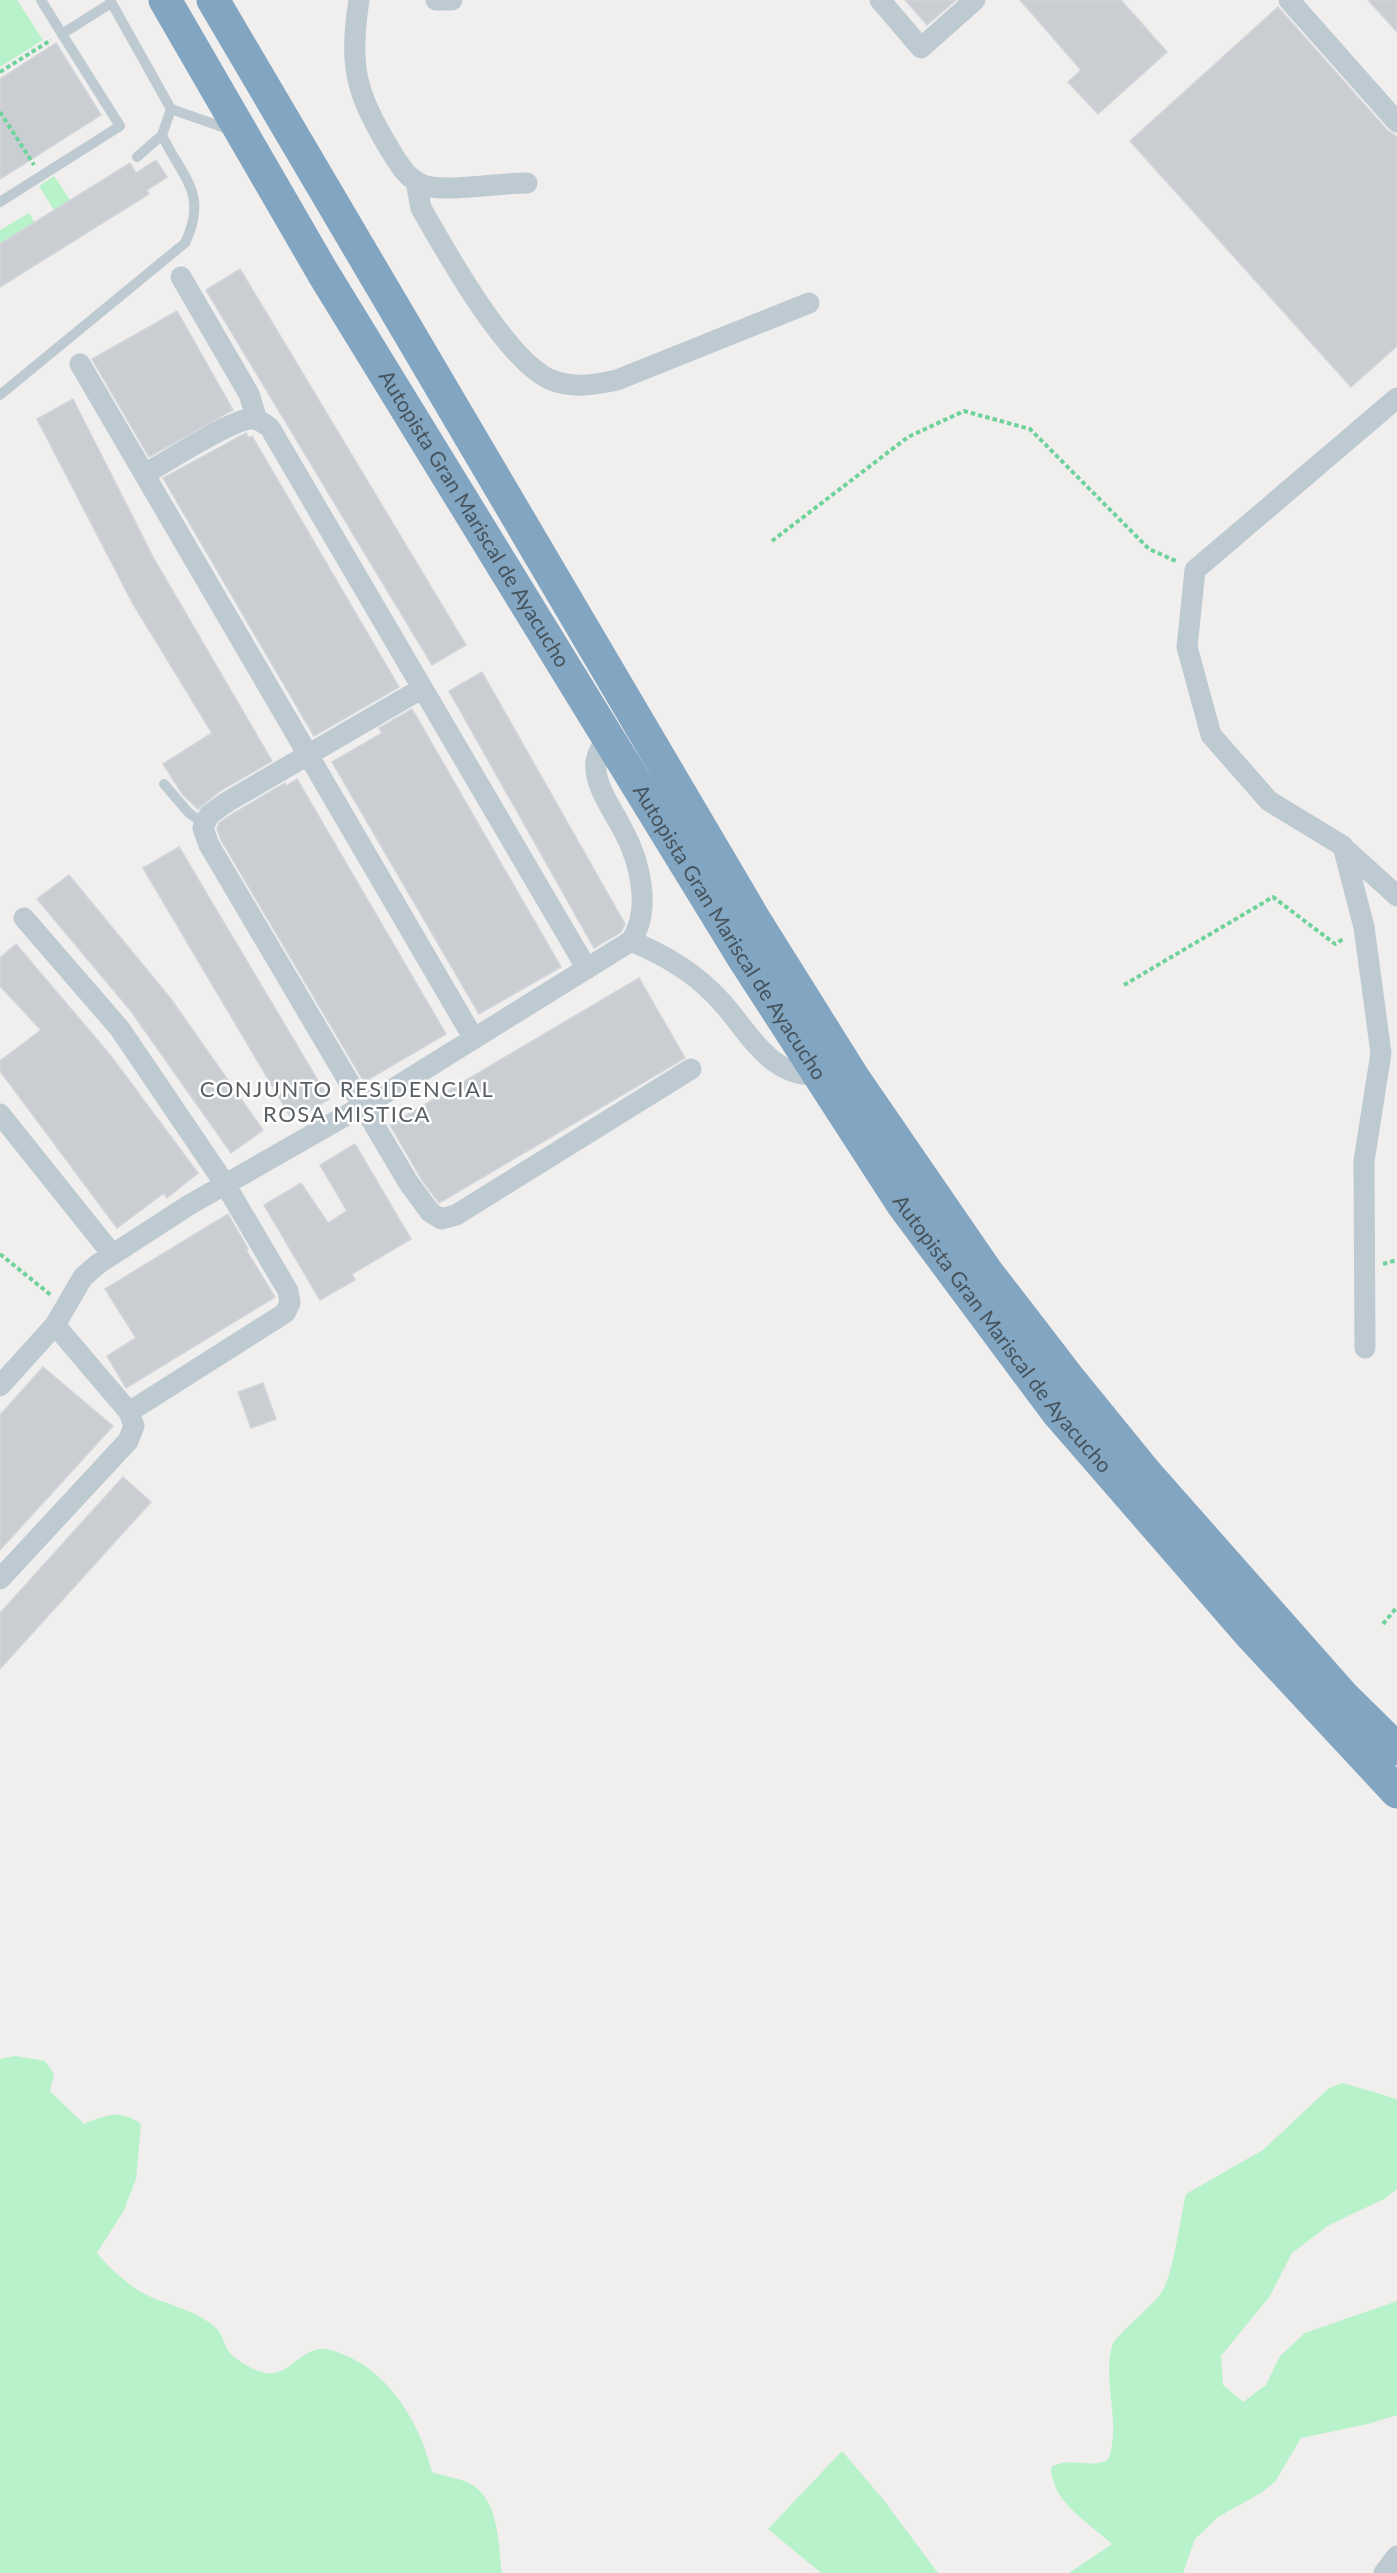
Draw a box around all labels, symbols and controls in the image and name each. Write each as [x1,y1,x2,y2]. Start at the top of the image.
street label: Autopista Gran Mariscal de Ayacucho [375,365,576,671]
street label: Autopista Gran Mariscal de Ayacucho [629,779,833,1084]
district label: CONJUNTO RESIDENCIAL ROSA MISTICA [200,1075,494,1127]
street label: Autopista Gran Mariscal de Ayacucho [889,1190,1118,1477]

